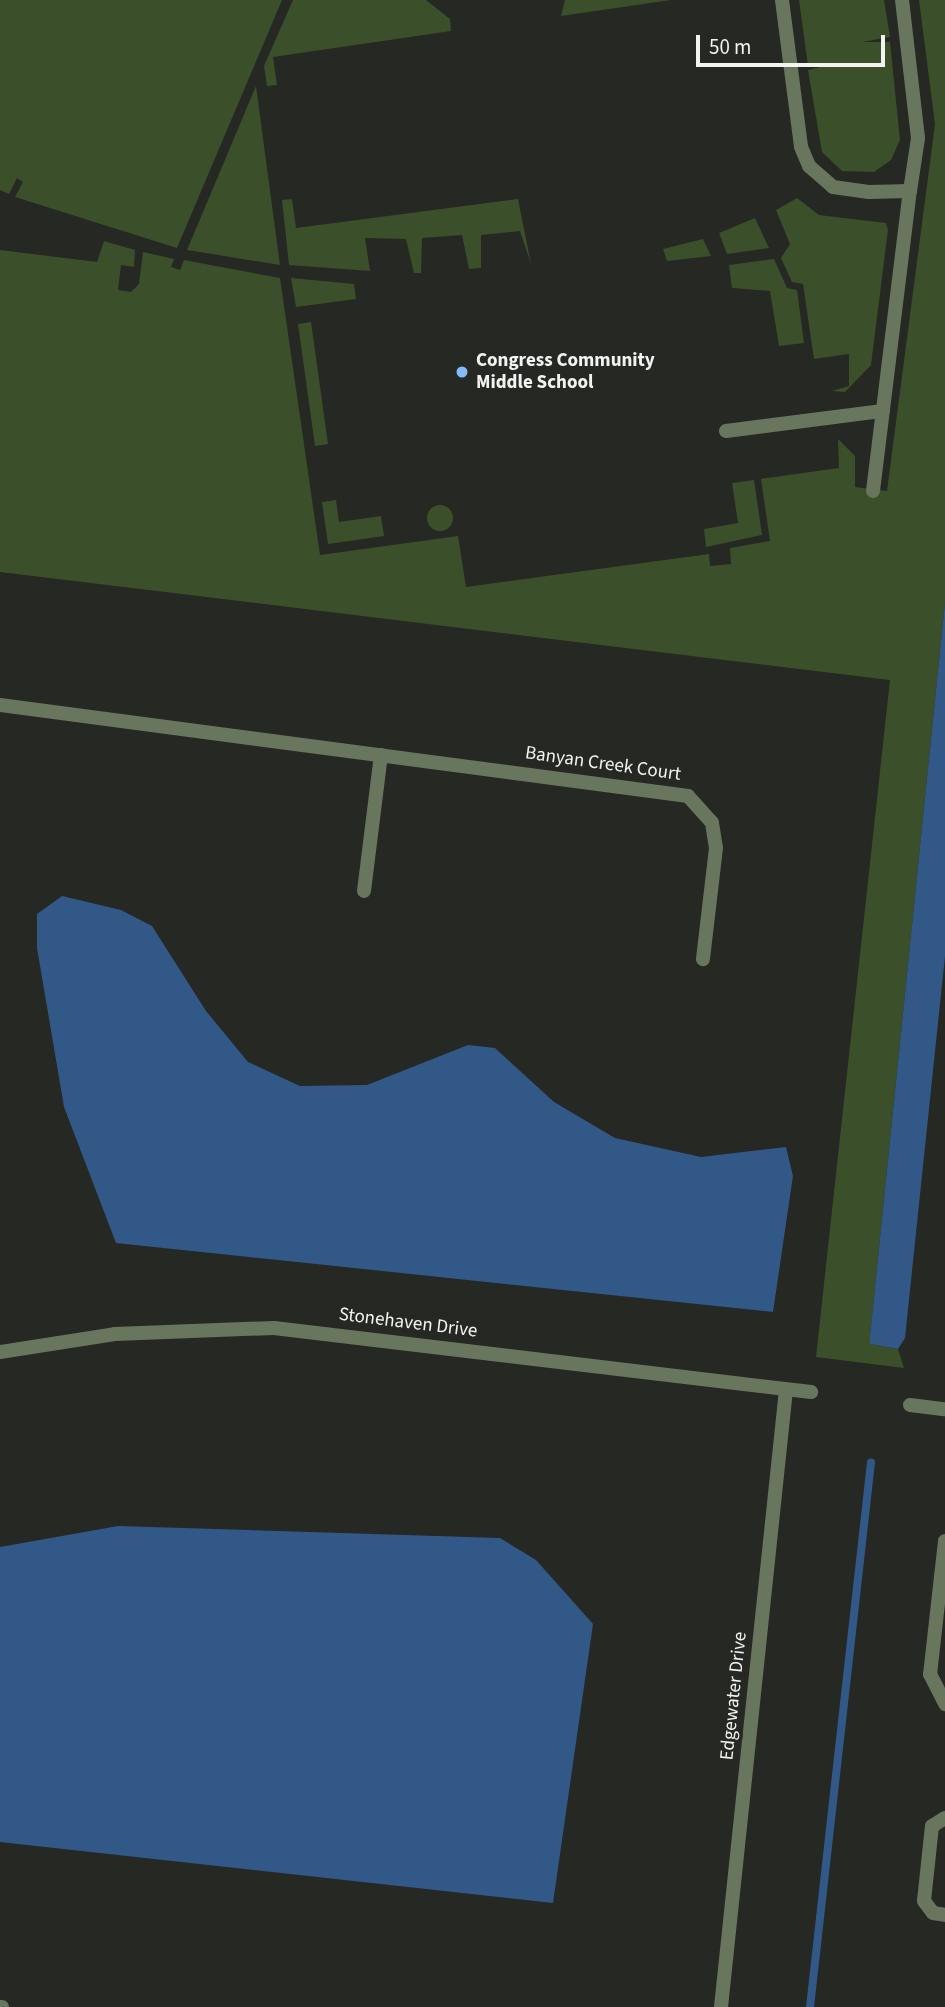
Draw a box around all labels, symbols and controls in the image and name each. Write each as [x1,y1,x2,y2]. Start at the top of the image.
scale bar [700,21,889,65]
text: 50 m [709,32,751,62]
place label: Congress Community Middle School [476,350,655,394]
marker: Congress Community Middle School [454,364,470,380]
street label: Banyan Creek Court [524,742,682,786]
street label: Stonehaven Drive [337,1303,479,1343]
street label: Edgewater Drive [716,1631,752,1761]

